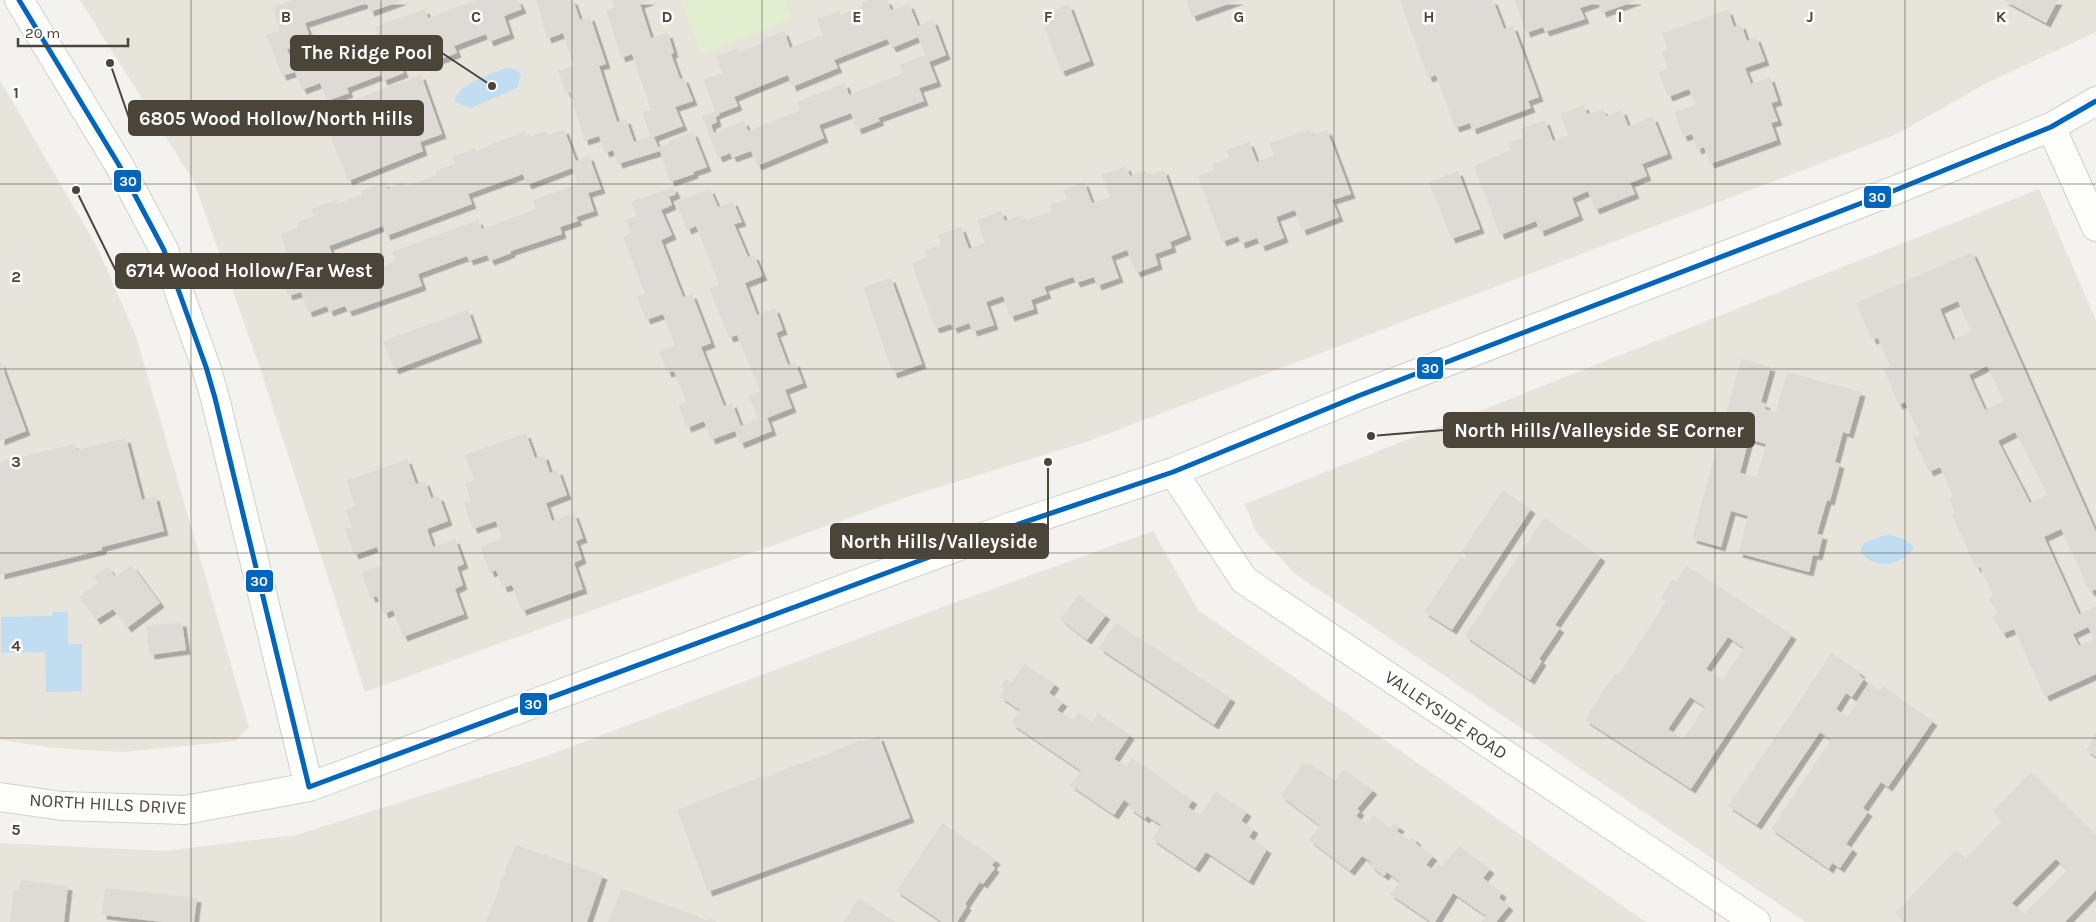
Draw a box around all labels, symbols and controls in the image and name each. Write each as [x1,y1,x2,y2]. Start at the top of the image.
text: B [281,7,291,26]
text: C [471,7,481,26]
text: D [662,7,673,26]
text: E [852,7,862,26]
text: F [1044,7,1053,26]
text: G [1234,7,1244,26]
text: H [1423,7,1435,26]
text: I [1618,7,1622,26]
text: J [1806,7,1814,26]
text: K [1996,7,2007,26]
scale bar [18,15,128,47]
text: 20 m [25,24,60,42]
callout: The Ridge Pool [291,36,442,70]
text: The Ridge Pool [301,42,433,64]
text: 1 [13,83,19,102]
callout: 6805 Wood Hollow/North Hills [129,101,423,135]
text: 6805 Wood Hollow/North Hills [139,108,413,130]
line badge: 30 [113,169,142,193]
text: 30 [119,173,137,190]
line badge: 30 [1863,185,1892,209]
text: 30 [1868,189,1886,206]
callout: 6714 Wood Hollow/Far West [116,254,383,288]
text: 6714 Wood Hollow/Far West [125,260,373,282]
text: 2 [11,267,21,286]
line badge: 30 [1416,356,1444,380]
text: 30 [1421,360,1439,377]
callout: North Hills/Valleyside SE Corner [1444,413,1754,447]
text: North Hills/Valleyside SE Corner [1454,420,1744,442]
text: 3 [11,452,21,471]
callout: North Hills/Valleyside [831,524,1048,558]
text: North Hills/Valleyside [840,531,1038,553]
line badge: 30 [245,569,274,593]
text: 30 [250,573,268,590]
text: 4 [11,636,21,655]
street label: VALLEYSIDE ROAD [1380,666,1512,764]
line badge: 30 [519,692,548,716]
text: 30 [524,696,542,713]
street label: NORTH HILLS DRIVE [29,789,187,819]
text: 5 [11,820,21,839]

